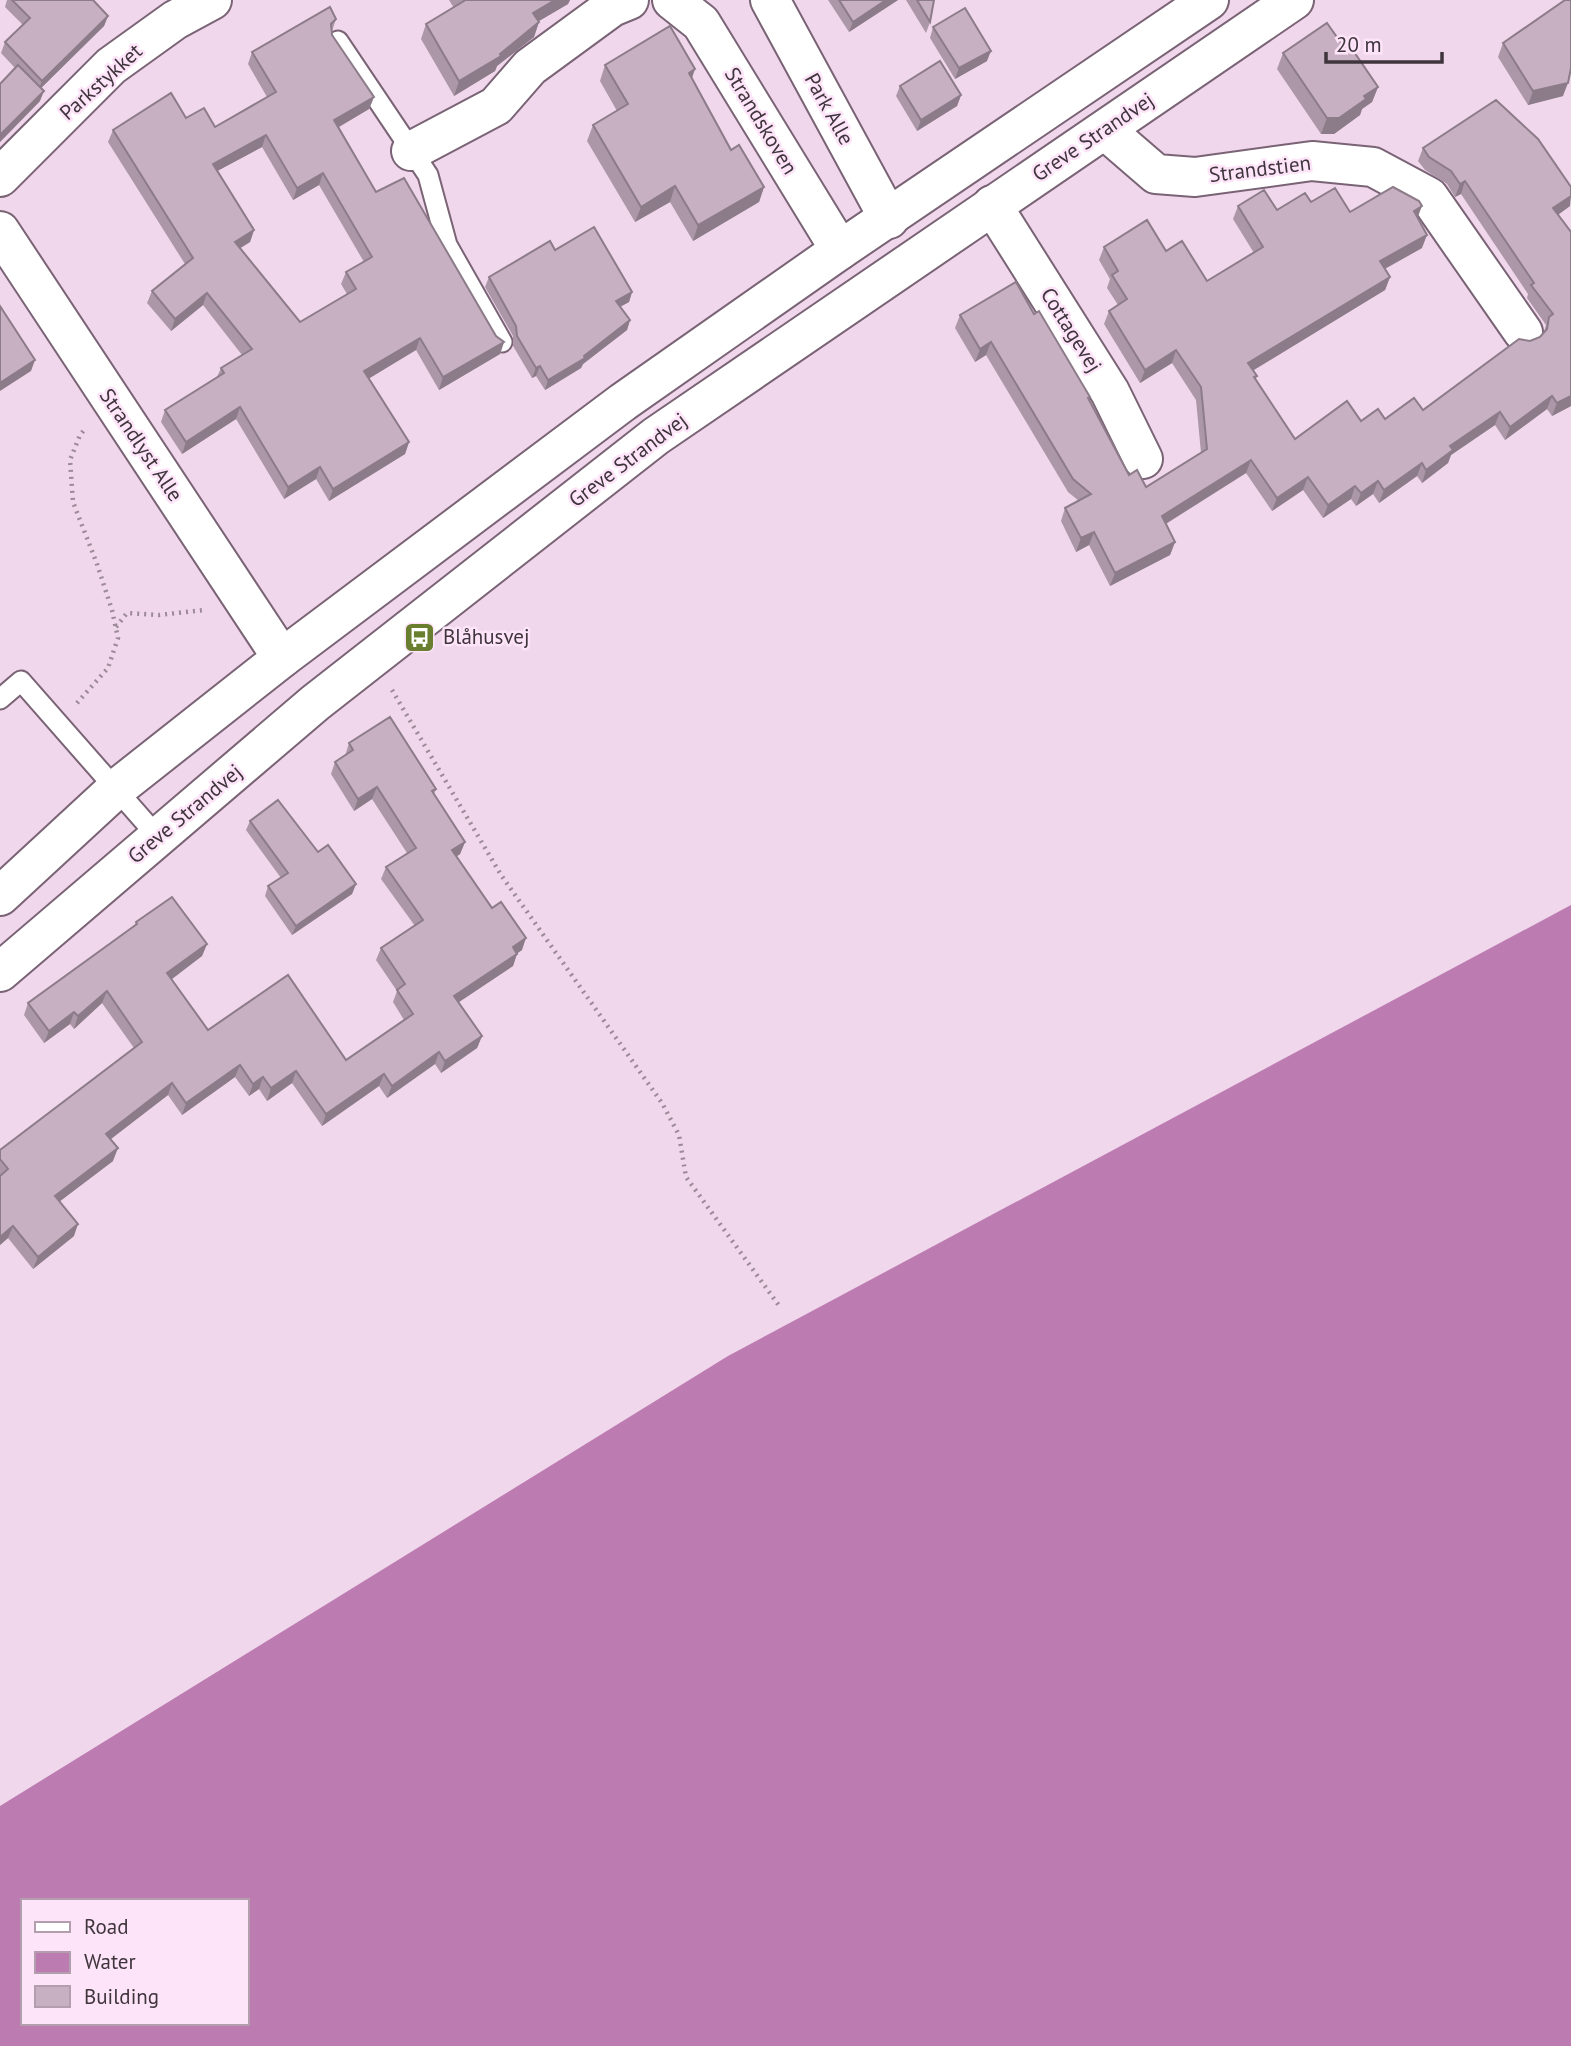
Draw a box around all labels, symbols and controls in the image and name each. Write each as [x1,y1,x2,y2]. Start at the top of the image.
scale bar [1326,21,1442,65]
text: 20 m [1336,31,1382,58]
street label: Parkstykket [54,37,148,126]
street label: Strandskoven [719,62,804,179]
street label: Park Alle [799,68,860,149]
street label: Greve Strandvej [1027,86,1159,187]
street label: Strandstien [1207,149,1312,188]
street label: Cottagevej [1035,282,1108,377]
street label: Strandlyst Alle [94,383,189,506]
street label: Greve Strandvej [563,406,692,513]
bus stop icon: Blåhusvej [403,620,437,654]
place label: Blåhusvej [443,623,530,650]
street label: Greve Strandvej [122,758,247,869]
legend [21,1899,248,2025]
text: Road [84,1913,128,1940]
text: Water [84,1948,136,1975]
text: Building [84,1983,159,2010]

